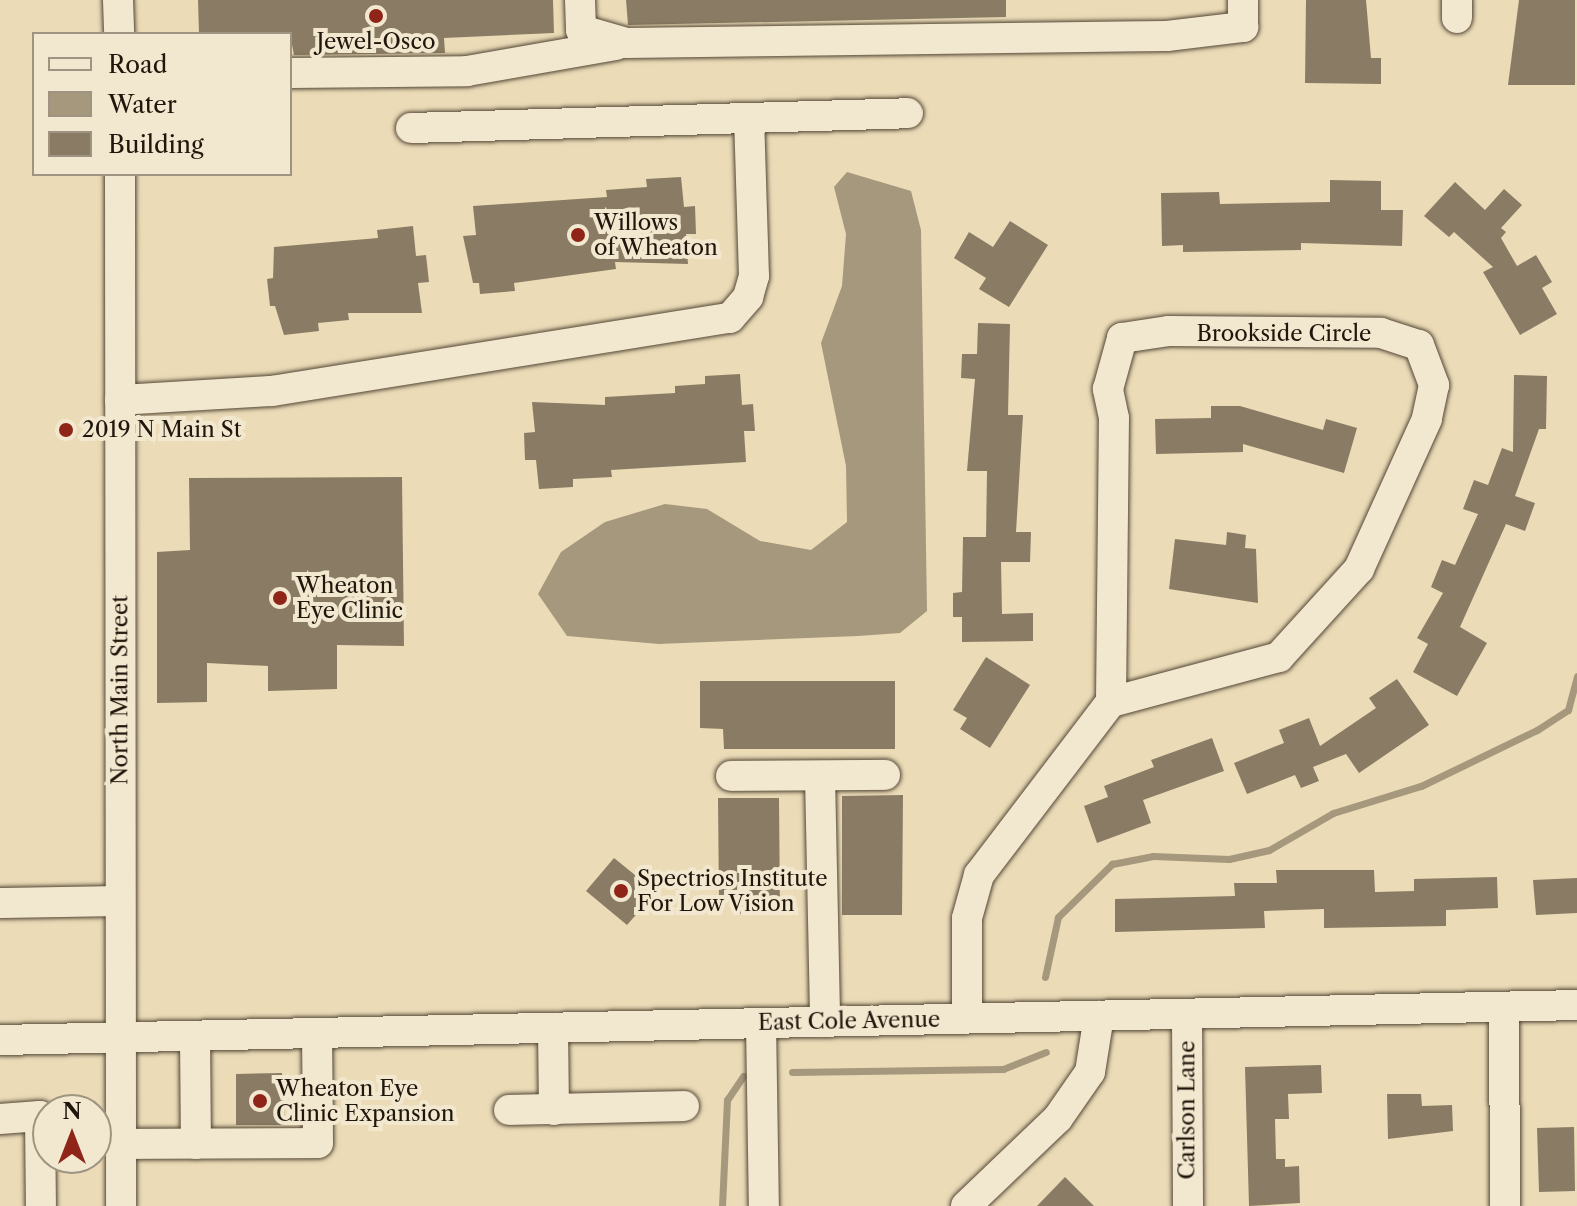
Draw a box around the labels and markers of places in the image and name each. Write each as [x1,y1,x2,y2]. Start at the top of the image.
marker: Jewel-Osco [367,7,385,25]
place label: Jewel-Osco [317,29,435,55]
place label: Willows of Wheaton [594,209,719,260]
marker: Willows of Wheaton [569,226,587,244]
place label: 2019 N Main St [82,417,242,443]
marker: 2019 N Main St [57,421,75,439]
place label: Wheaton Eye Clinic [296,572,403,624]
marker: Wheaton Eye Clinic [271,589,289,607]
place label: Spectrios Institute For Low Vision [637,865,828,916]
marker: Spectrios Institute For Low Vision [612,882,630,900]
place label: Wheaton Eye Clinic Expansion [276,1075,455,1126]
marker: Wheaton Eye Clinic Expansion [251,1092,269,1110]

